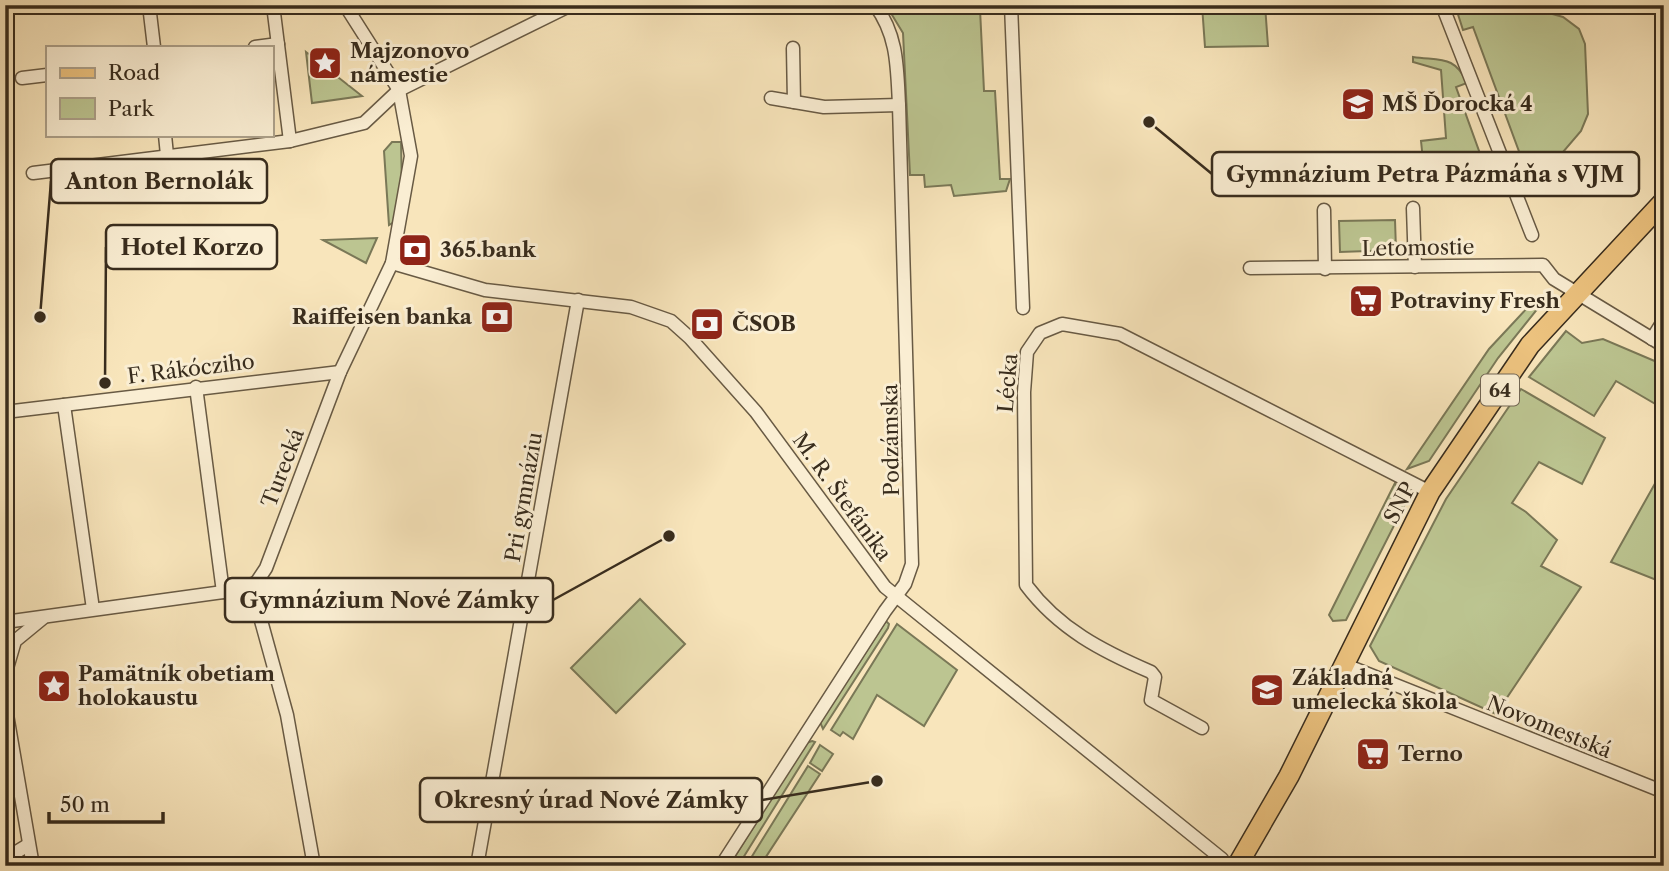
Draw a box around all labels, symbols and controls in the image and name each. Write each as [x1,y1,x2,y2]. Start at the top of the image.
place label: Majzonovo námestie [350,38,469,87]
place icon: Majzonovo námestie [306,44,344,82]
legend [46,46,273,136]
text: Road [108,60,160,85]
school or university icon: MŠ Ďorocká 4 [1339,85,1377,123]
place label: MŠ Ďorocká 4 [1382,91,1533,116]
text: Park [108,96,154,121]
callout: Gymnázium Petra Pázmáňa s VJM [1212,152,1639,196]
callout: Anton Bernolák [51,159,267,203]
text: Gymnázium Petra Pázmáňa s VJM [1226,160,1624,188]
text: Anton Bernolák [64,167,254,195]
callout: Hotel Korzo [106,225,277,269]
bank icon: 365.bank [396,231,434,269]
text: Hotel Korzo [120,233,264,261]
street label: Letomostie [1361,234,1475,261]
place label: 365.bank [440,237,537,262]
supermarket icon: Potraviny Fresh [1347,282,1385,320]
place label: Potraviny Fresh [1390,288,1561,313]
bank icon: Raiffeisen banka [478,298,516,336]
place label: Raiffeisen banka [292,304,473,329]
bank icon: ČSOB [688,305,726,343]
place label: ČSOB [732,311,796,336]
street label: F. Rákócziho [126,348,256,389]
street label: Lécka [992,351,1023,414]
road number: 64 [1481,374,1519,406]
street label: Podzámska [877,383,904,496]
street label: Turecká [256,424,309,511]
street label: M. R. Štefánika [788,428,898,566]
street label: Pri gymnáziu [500,430,547,564]
street label: SNP [1378,477,1421,528]
callout: Gymnázium Nové Zámky [225,578,553,622]
text: Gymnázium Nové Zámky [239,586,540,614]
place label: Pamätník obetiam holokaustu [78,661,275,710]
place label: Základná umelecká škola [1292,665,1458,714]
place icon: Pamätník obetiam holokaustu [35,667,73,705]
school or university icon: Základná umelecká škola [1248,671,1286,709]
street label: Novomestská [1483,690,1616,763]
supermarket icon: Terno [1354,735,1392,773]
place label: Terno [1398,741,1463,766]
callout: Okresný úrad Nové Zámky [420,778,762,822]
scale bar [49,780,163,824]
text: Okresný úrad Nové Zámky [434,786,749,814]
text: 50 m [60,792,110,817]

